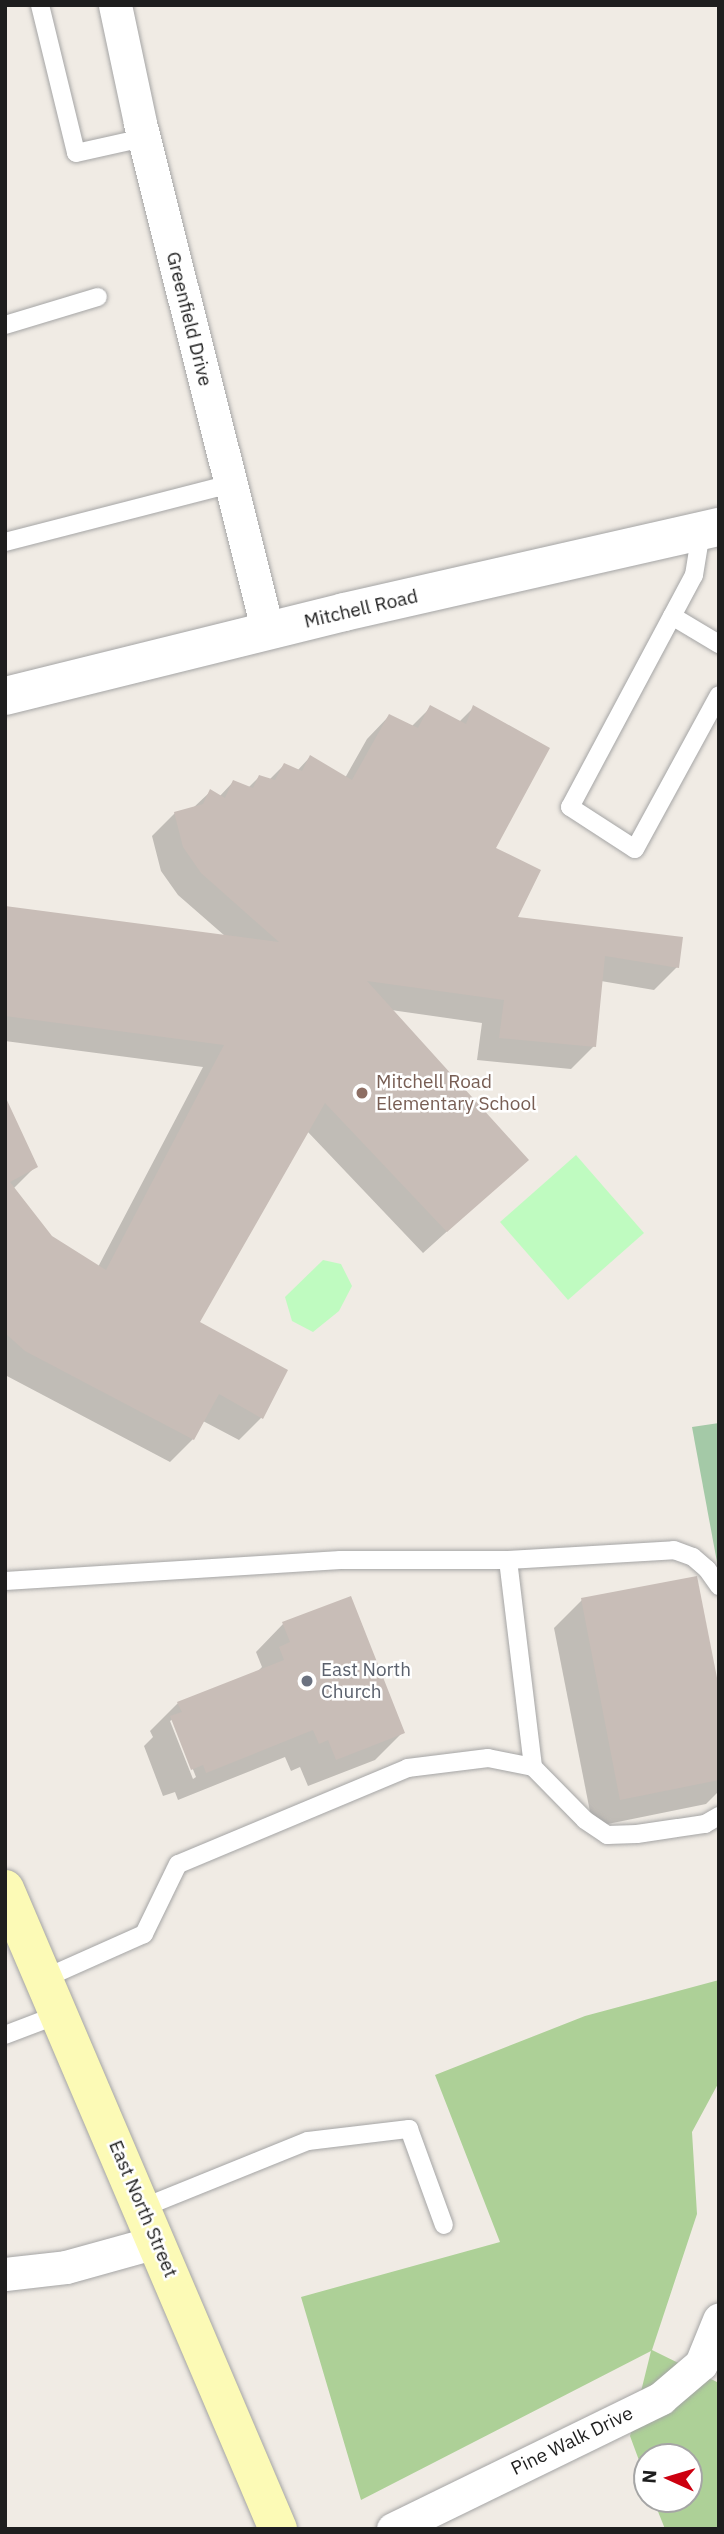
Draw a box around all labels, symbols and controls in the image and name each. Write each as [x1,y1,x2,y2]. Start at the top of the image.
street label: Greenfield Drive [161,249,217,389]
street label: Mitchell Road [302,585,420,633]
place label: Mitchell Road Elementary School [376,1071,536,1115]
marker: Mitchell Road Elementary School [354,1085,370,1101]
place label: East North Church [321,1659,411,1703]
marker: East North Church [299,1673,315,1689]
street label: East North Street [104,2137,182,2281]
street label: Pine Walk Drive [507,2402,637,2480]
north arrow [633,2443,703,2513]
text: N [637,2469,661,2484]

